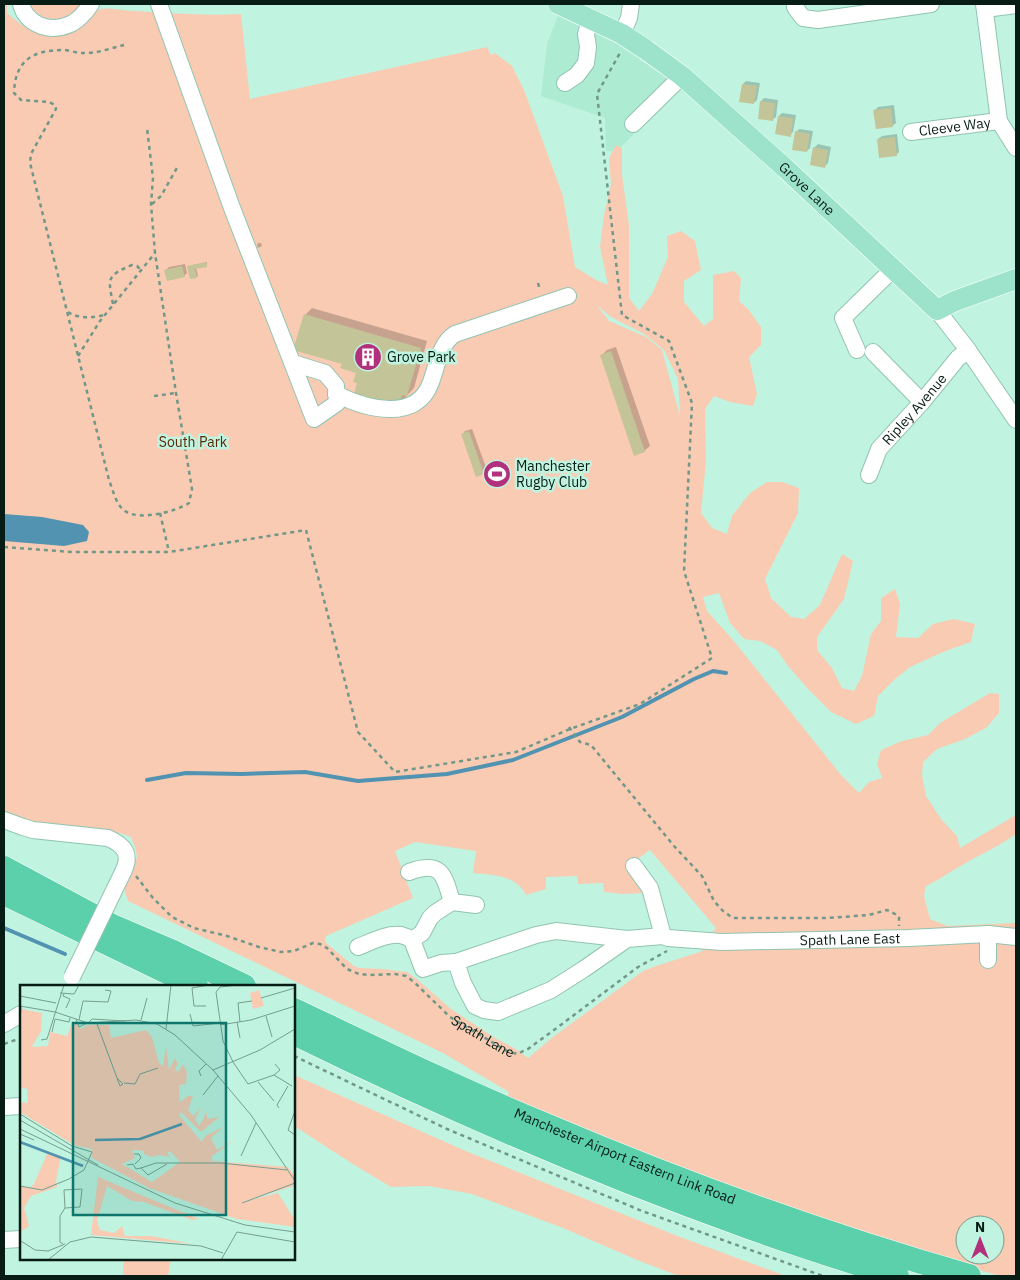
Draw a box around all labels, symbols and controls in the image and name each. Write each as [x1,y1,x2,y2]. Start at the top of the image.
street label: Cleeve Way [918,113,992,140]
street label: Grove Lane [775,158,839,219]
building icon: Grove Park [353,342,383,372]
place label: Grove Park [387,348,456,366]
street label: Ripley Avenue [878,370,951,449]
park label: South Park [159,433,228,451]
place label: Manchester Rugby Club [516,457,590,491]
sports icon: Manchester Rugby Club [482,459,512,489]
street label: Spath Lane East [800,929,901,949]
inset map [20,985,295,1260]
street label: Spath Lane [448,1011,516,1062]
street label: Manchester Airport Eastern Link Road [511,1104,738,1208]
north arrow [955,1215,1005,1265]
text: N [975,1218,985,1236]

